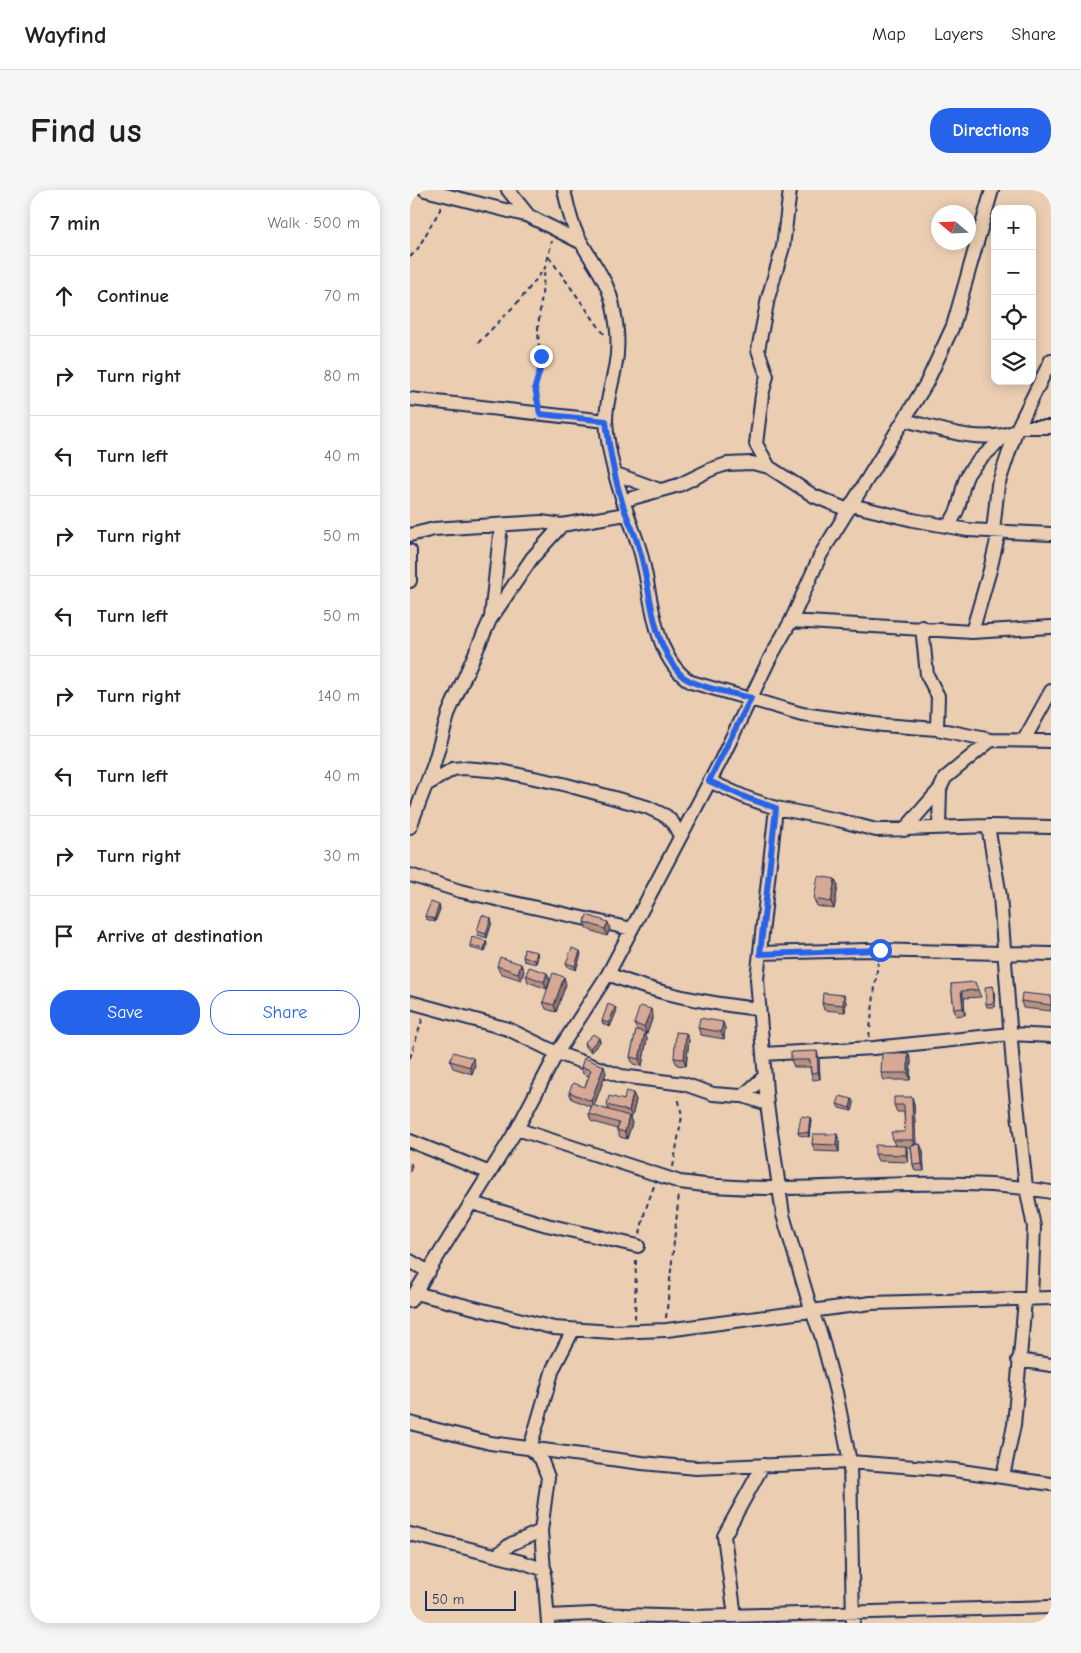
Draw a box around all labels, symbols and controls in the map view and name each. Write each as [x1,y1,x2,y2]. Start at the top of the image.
text: Wayfind [25,21,106,49]
text: Map [872,24,906,45]
text: Layers [934,24,983,45]
text: Share [1011,24,1056,45]
button: Directions [930,108,1051,153]
text: Find us [30,110,142,151]
north arrow [931,205,976,250]
map controls [991,205,1036,385]
button: + [991,205,1036,250]
text: 7 min [50,211,100,235]
text: Walk · 500 m [267,214,360,232]
button: − [991,250,1036,295]
icon: ahead [50,282,78,310]
text: Continue [97,285,169,307]
text: 70 m [324,287,360,305]
button: locate [991,295,1036,340]
button: layers [991,340,1036,385]
route end [530,345,553,368]
icon: right [50,362,78,390]
text: Turn right [97,365,181,387]
text: 80 m [323,367,360,385]
icon: left [50,442,78,470]
text: Turn left [97,445,168,467]
text: 40 m [324,447,360,465]
icon: right [50,522,78,550]
text: Turn right [97,525,181,547]
text: 50 m [323,527,360,545]
icon: left [50,602,78,630]
text: Turn left [97,605,168,627]
text: 50 m [323,607,360,625]
icon: right [50,682,78,710]
text: Turn right [97,685,181,707]
text: 140 m [318,687,360,705]
icon: left [50,762,78,790]
text: Turn left [97,765,168,787]
text: 40 m [324,767,360,785]
icon: right [50,842,78,870]
text: Turn right [97,845,181,867]
text: 30 m [324,847,360,865]
icon: arrive [50,922,78,950]
text: Arrive at destination [97,925,263,947]
route start [869,939,892,962]
button: Save [50,990,200,1035]
button: Share [210,990,360,1035]
scale bar [425,1588,516,1611]
text: 50 m [432,1591,464,1608]

